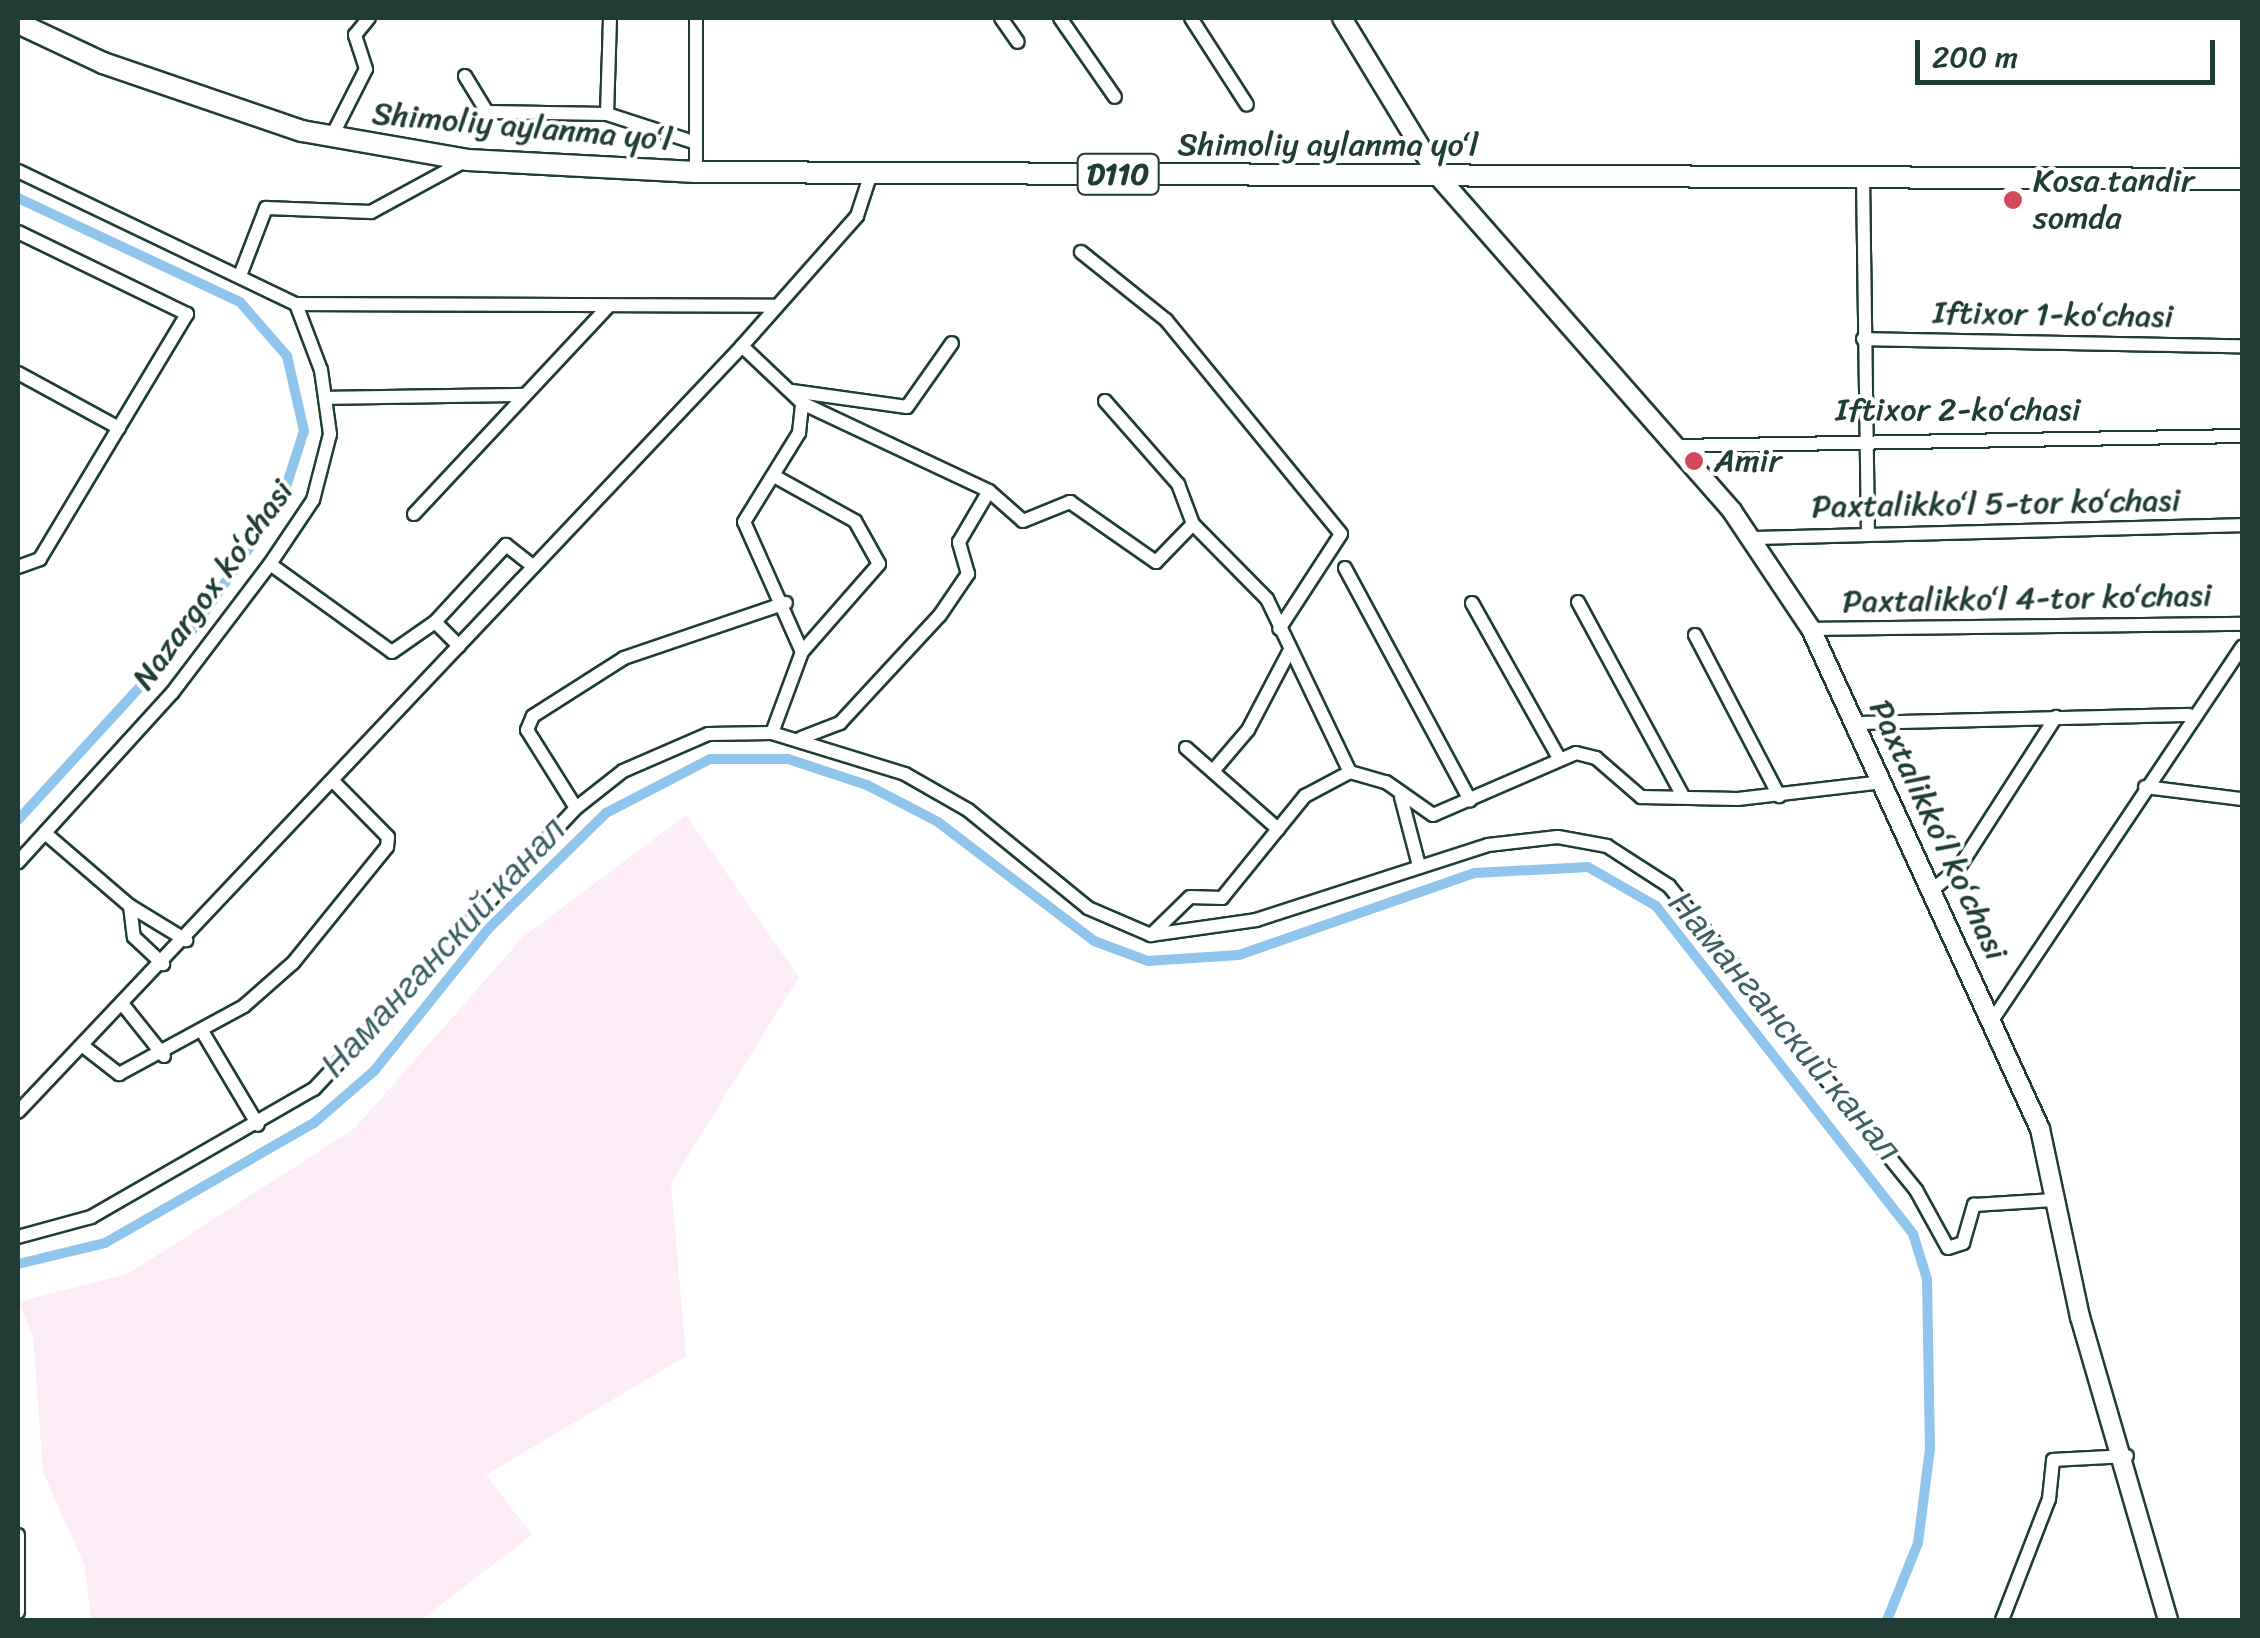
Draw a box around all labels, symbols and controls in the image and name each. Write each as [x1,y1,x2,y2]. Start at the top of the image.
scale bar [1920,20,2220,82]
text: 200 m [1932,30,2018,84]
street label: Shimoliy aylanma yoʻl [370,95,674,159]
street label: Shimoliy aylanma yoʻl [1177,126,1479,164]
road number: D110 [1076,149,1160,199]
place label: Kosa tandir somda [2033,163,2194,238]
marker: Kosa tandir somda [2002,189,2024,211]
street label: Iftixor 1-koʻchasi [1932,294,2174,336]
street label: Iftixor 2-koʻchasi [1835,391,2081,429]
place label: Amir [1714,442,1782,480]
marker: Amir [1683,450,1705,472]
street label: Nazargox koʻchasi [124,473,302,697]
street label: Paxtalikkoʻl 5-tor koʻchasi [1811,482,2181,526]
street label: Paxtalikkoʻl 4-tor koʻchasi [1842,577,2212,621]
street label: Paxtalikkoʻl koʻchasi [1861,694,2015,966]
water label: Наманганский канал [312,809,574,1085]
water label: Наманганский канал [1660,883,1910,1169]

